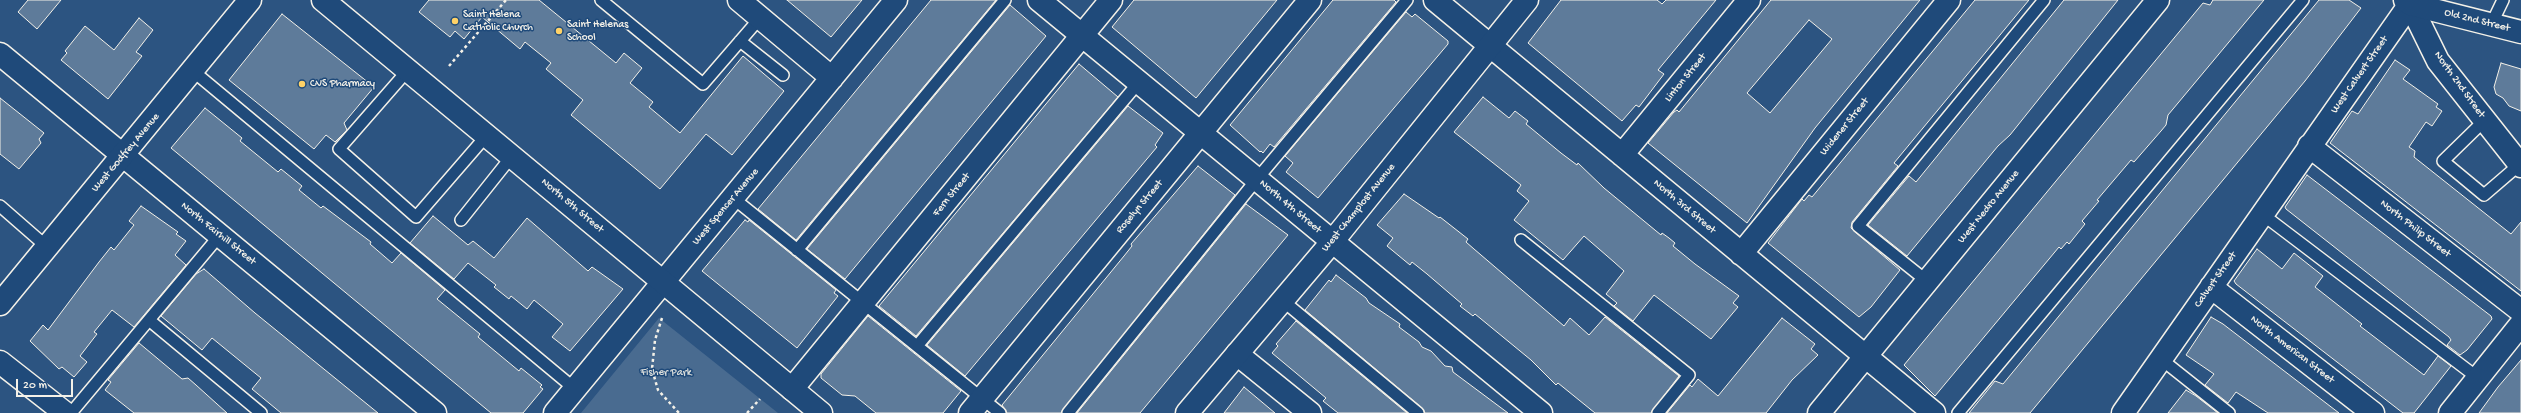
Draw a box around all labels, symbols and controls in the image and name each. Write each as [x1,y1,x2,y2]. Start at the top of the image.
street label: Old 2nd Street [2443,6,2511,36]
place label: Saint Helena Catholic Church [463,8,533,34]
marker: Saint Helena Catholic Church [450,16,460,26]
place label: Saint Helenas School [567,18,628,44]
marker: Saint Helenas School [554,26,564,36]
street label: West Calvert Street [2328,34,2392,116]
street label: North 2nd Street [2431,49,2487,121]
street label: Linton Street [1662,51,1710,105]
place label: CVS Pharmacy [310,77,375,91]
marker: CVS Pharmacy [297,79,307,89]
street label: Widener Street [1818,95,1872,159]
street label: West Godfrey Avenue [89,111,163,195]
street label: West Champlost Avenue [1319,161,1399,255]
street label: West Spencer Avenue [690,166,762,248]
street label: West Nedro Avenue [1955,168,2023,246]
street label: Fern Street [930,170,974,220]
street label: North 5th Street [538,176,606,236]
street label: Roselyn Street [1114,177,1166,237]
street label: North 4th Street [1256,177,1324,237]
street label: North 3rd Street [1650,177,1718,237]
street label: North Philip Street [2377,197,2453,261]
street label: North Fairhill Street [178,200,258,268]
street label: Calvert Street [2192,249,2240,311]
street label: North American Street [2247,313,2337,387]
park label: Fisher Park [640,366,692,380]
scale bar [18,371,75,397]
text: 20 m [23,379,47,393]

